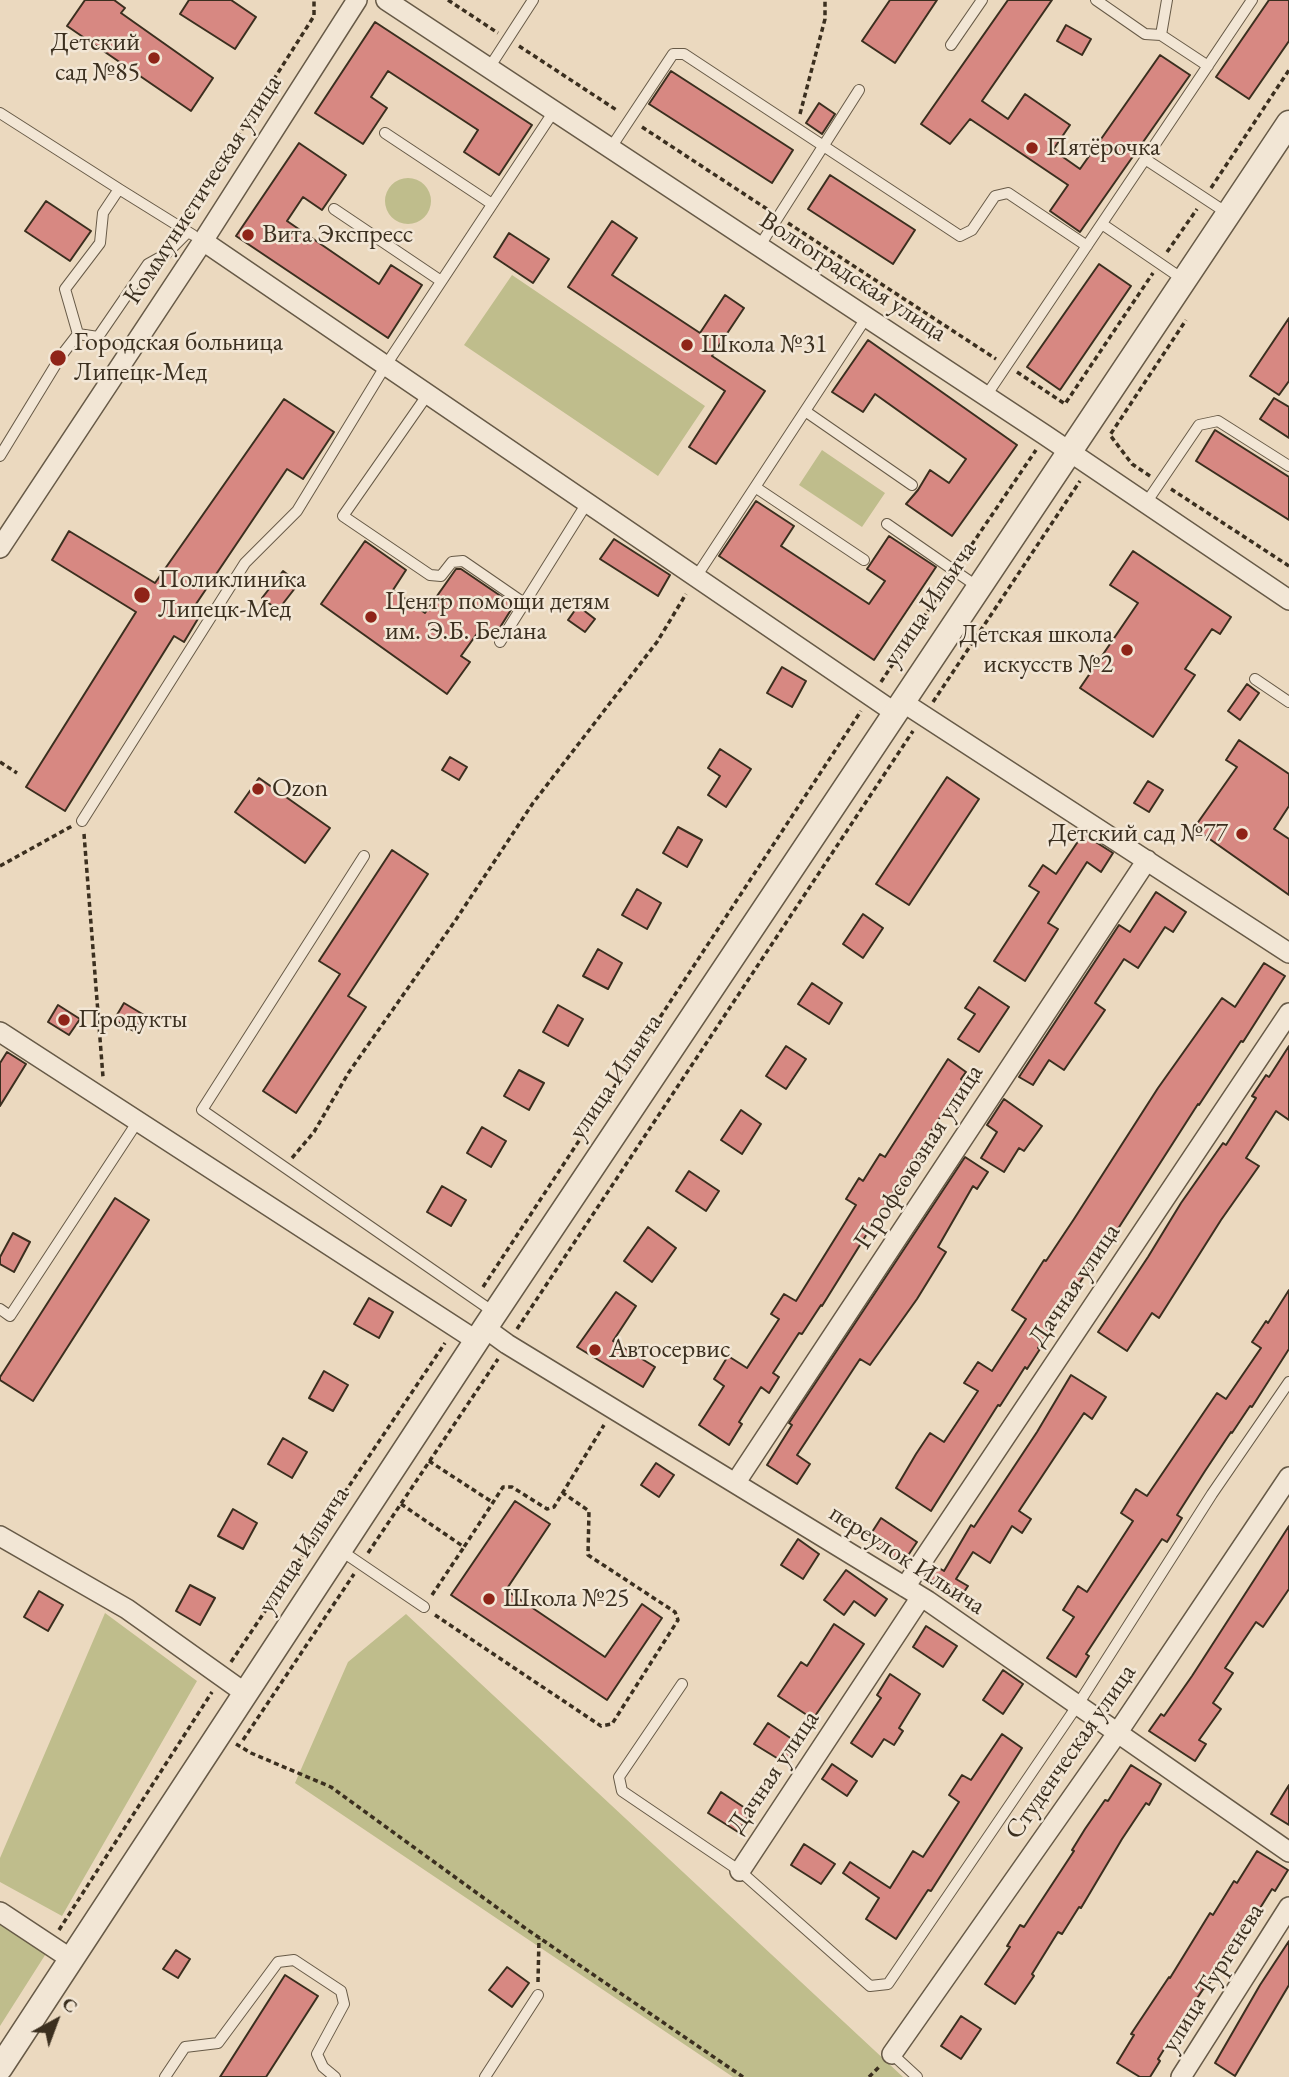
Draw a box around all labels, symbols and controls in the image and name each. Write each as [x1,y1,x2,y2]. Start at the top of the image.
place label: Детский сад №85 [51,27,140,88]
marker: Детский сад №85 [146,50,162,66]
street label: Коммунистическая улица [117,70,289,310]
place label: Пятёрочка [1046,132,1160,164]
marker: Пятёрочка [1024,140,1040,156]
street label: Волгоградская улица [754,205,952,349]
place label: Вита Экспресс [262,219,413,251]
marker: Вита Экспресс [240,227,256,243]
place label: Городская больница Липецк-Мед [74,327,283,388]
place label: Школа №31 [701,329,828,361]
marker: Школа №31 [679,337,695,353]
marker: Городская больница Липецк-Мед [48,348,68,368]
street label: улица Ильича [876,535,984,673]
place label: Поликлиника Липецк-Мед [158,564,306,626]
marker: Поликлиника Липецк-Мед [132,585,152,605]
place label: Центр помощи детям им. Э.Б. Белана [385,586,610,648]
marker: Центр помощи детям им. Э.Б. Белана [363,609,379,625]
place label: Детская школа искусств №2 [959,619,1113,680]
marker: Детская школа искусств №2 [1119,642,1135,658]
place label: Ozon [272,773,328,805]
marker: Ozon [250,781,266,797]
place label: Детский сад №77 [1048,818,1228,850]
marker: Детский сад №77 [1234,826,1250,842]
place label: Продукты [78,1004,187,1036]
street label: улица Ильича [562,1008,670,1146]
marker: Продукты [56,1012,72,1028]
street label: Профсоюзная улица [848,1059,990,1255]
street label: Дачная улица [1023,1218,1127,1352]
place label: Автосервис [609,1334,731,1366]
marker: Автосервис [587,1342,603,1358]
street label: улица Ильича [251,1481,357,1619]
street label: переулок Ильича [823,1498,991,1622]
place label: Школа №25 [503,1583,630,1615]
marker: Школа №25 [481,1591,497,1607]
street label: Студенческая улица [999,1658,1143,1846]
street label: Дачная улица [722,1705,826,1839]
street label: улица Тургенева [1155,1898,1271,2058]
north arrow [21,1986,91,2056]
text: С [57,1991,83,2019]

